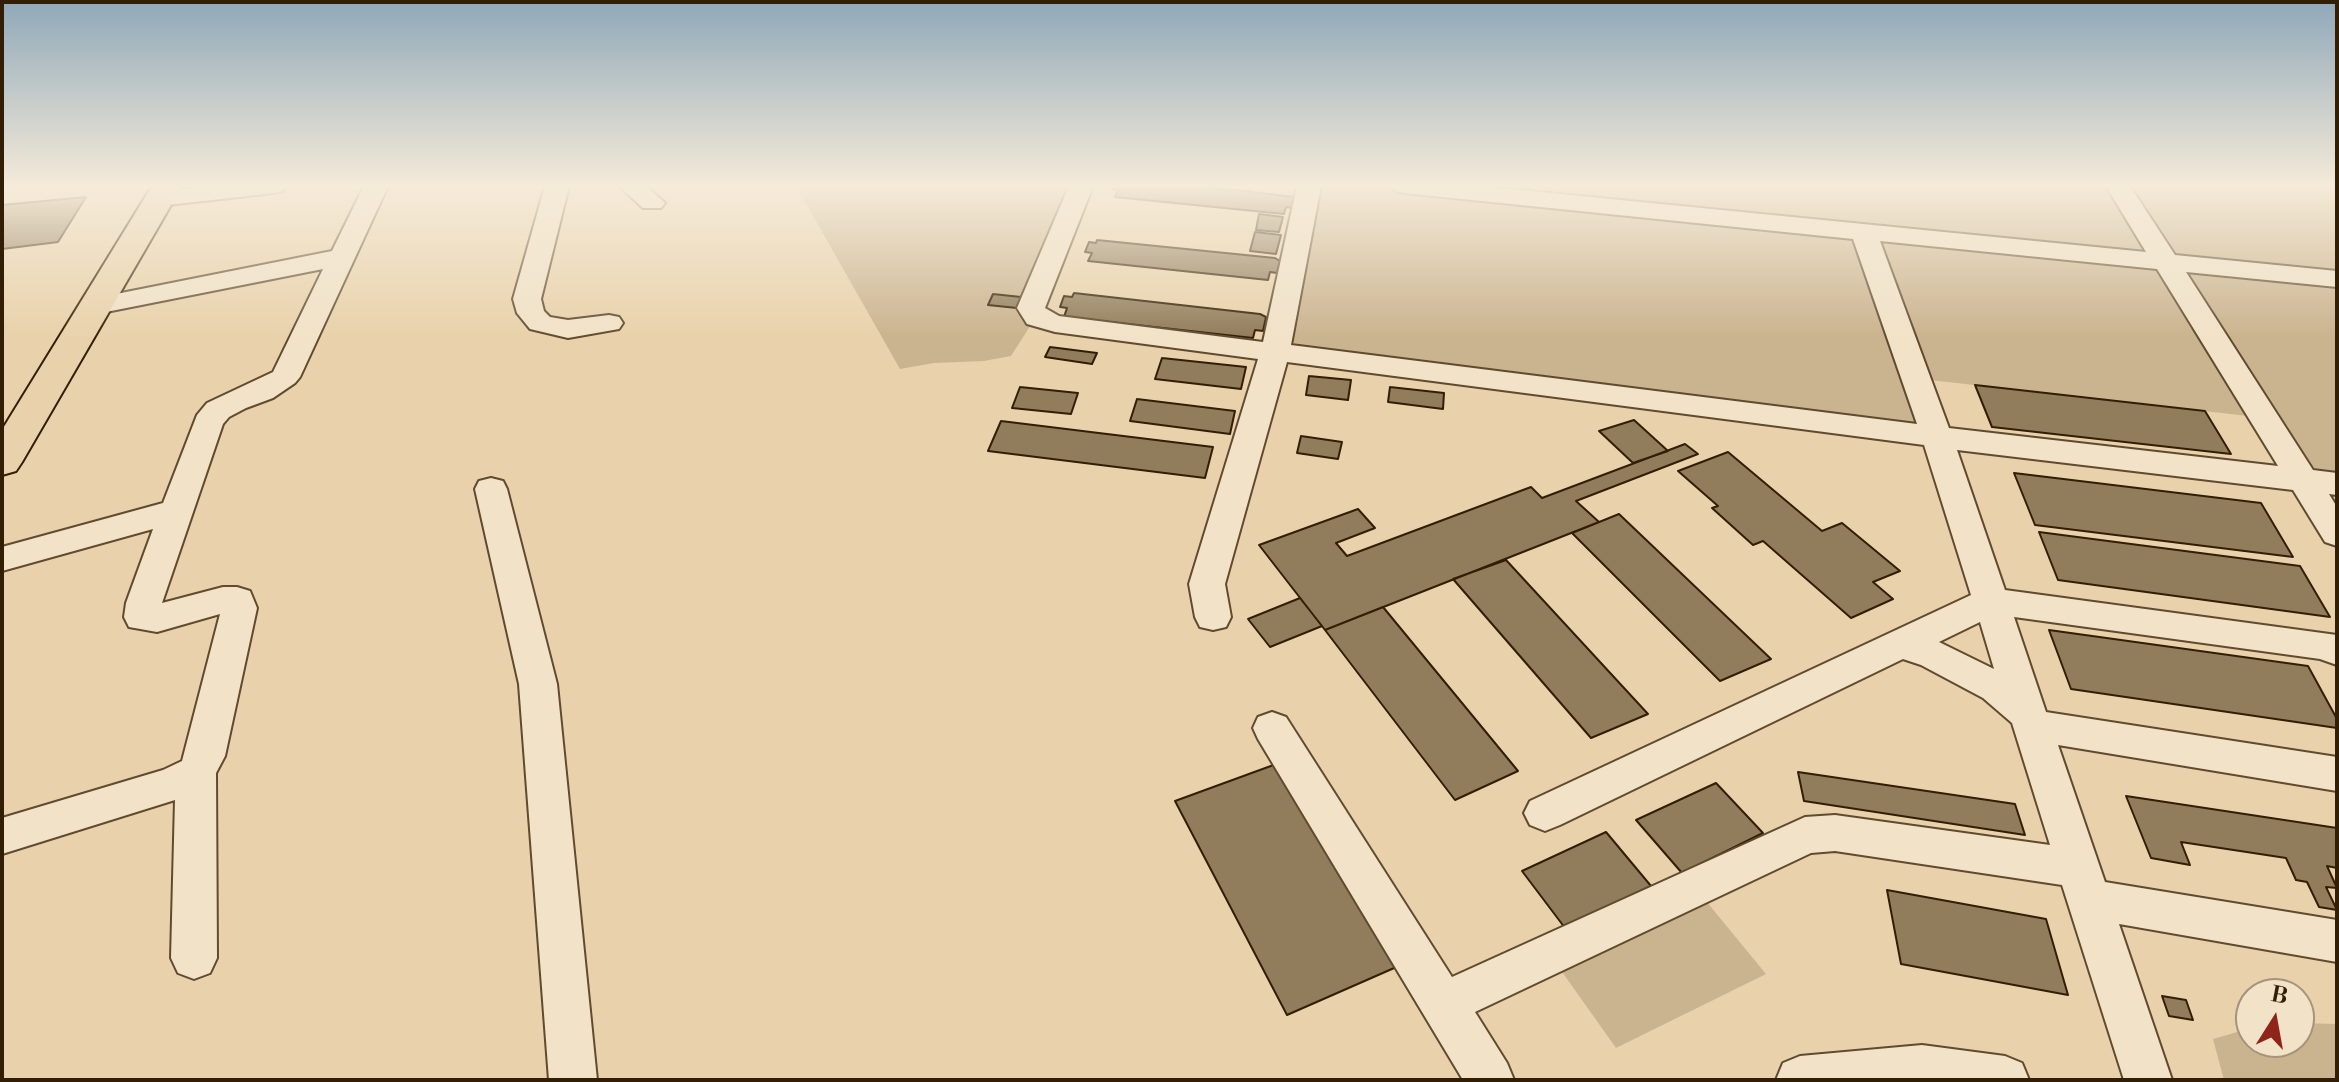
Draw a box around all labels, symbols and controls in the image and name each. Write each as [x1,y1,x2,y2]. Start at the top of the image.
north arrow [2235,978,2315,1058]
text: B [2269,981,2290,1011]

